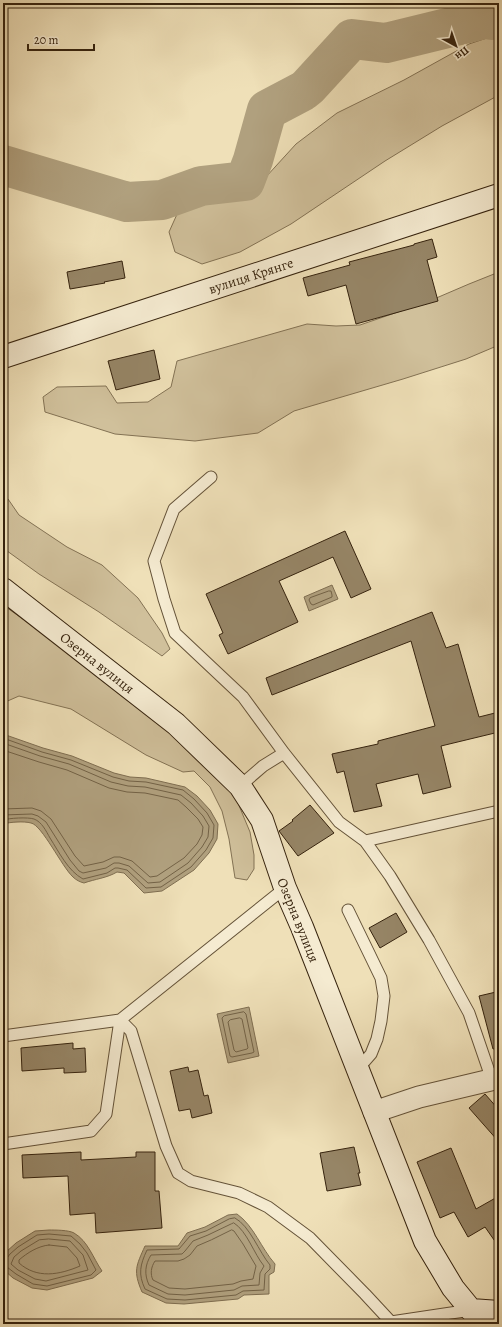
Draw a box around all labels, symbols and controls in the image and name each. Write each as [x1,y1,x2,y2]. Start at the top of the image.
scale bar [28,26,94,52]
north arrow [436,26,476,66]
text: 20 m [34,32,58,48]
text: Пн [451,43,472,64]
street label: вулиця Крянге [206,253,296,299]
street label: Озерна вулиця [56,628,138,698]
street label: Озерна вулиця [272,875,324,965]

